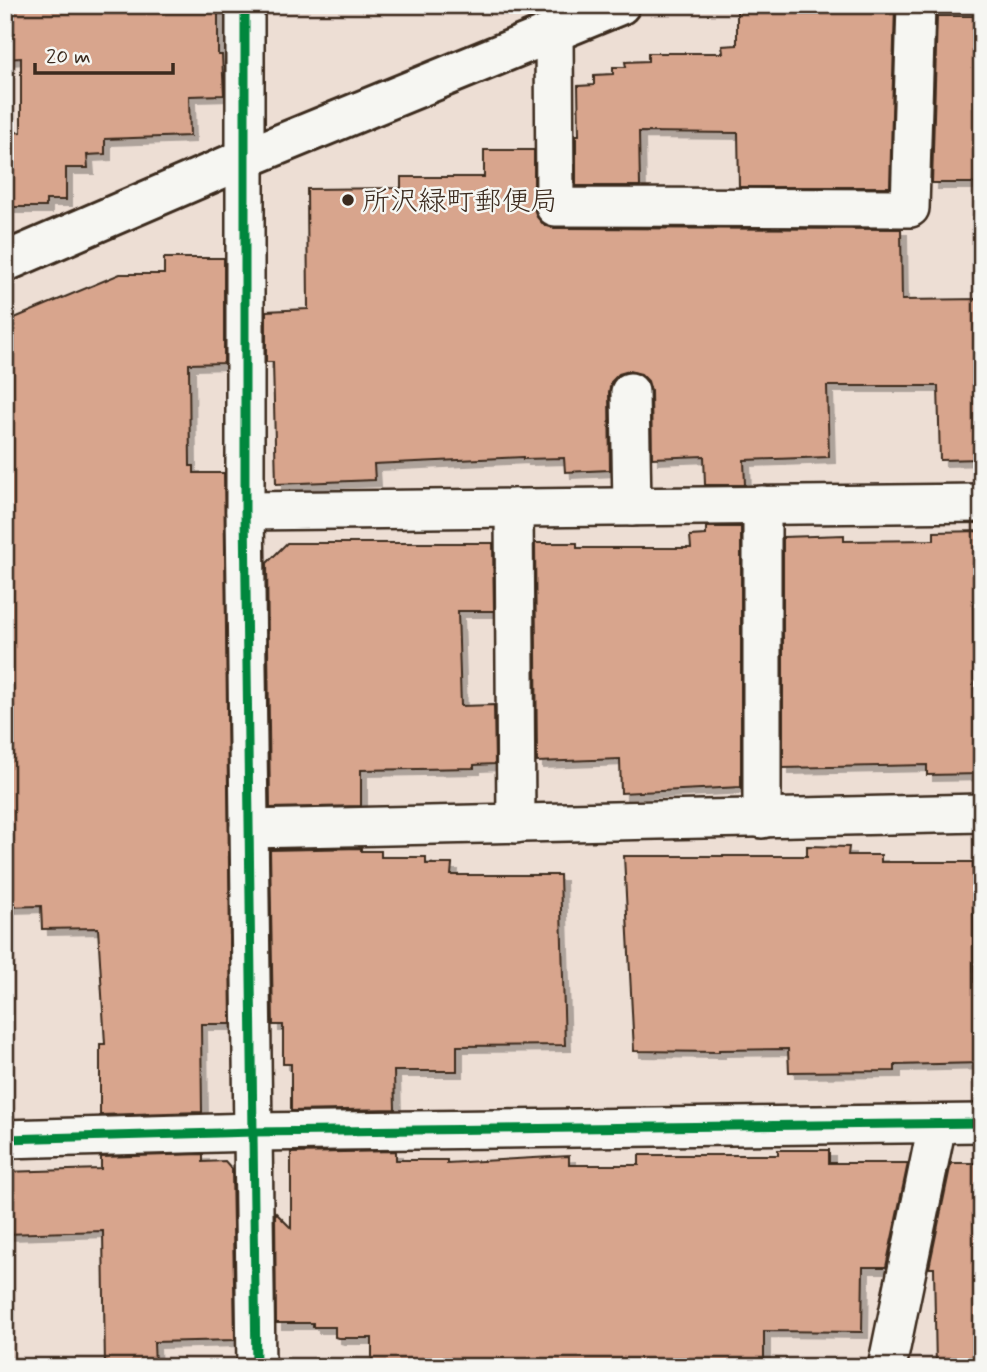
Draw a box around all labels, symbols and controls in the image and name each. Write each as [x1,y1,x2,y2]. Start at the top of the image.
scale bar [35,32,173,76]
text: 20 m [46,43,91,71]
place label: 所沢緑町郵便局 [362,184,558,221]
marker: 所沢緑町郵便局 [340,192,356,208]

